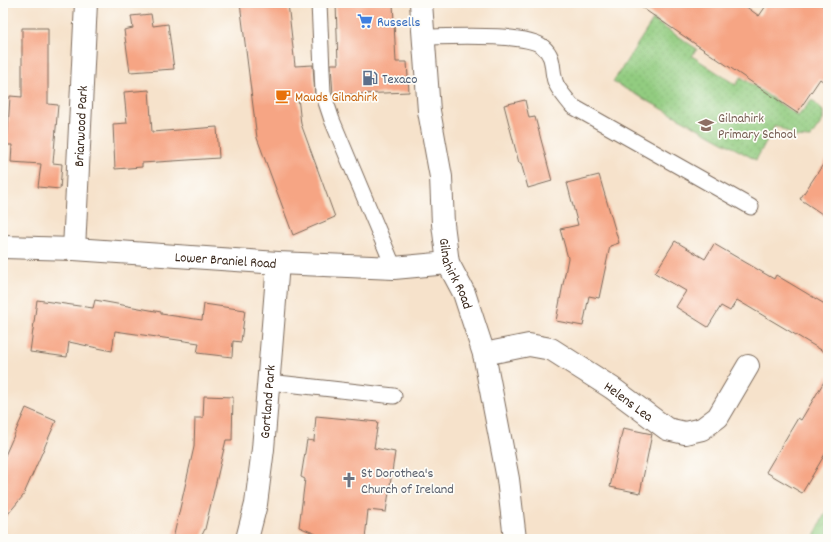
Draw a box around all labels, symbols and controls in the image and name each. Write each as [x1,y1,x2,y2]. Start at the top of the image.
supermarket icon: Russells [356,12,374,30]
place label: Russells [377,13,420,33]
fuel station icon: Texaco [361,69,379,87]
place label: Texaco [382,70,417,90]
street label: Briarwood Park [70,85,94,167]
cafe icon: Mauds Gilnahirk [274,87,292,105]
place label: Mauds Gilnahirk [295,88,378,108]
place label: Gilnahirk Primary School [718,109,797,145]
school or university icon: Gilnahirk Primary School [697,116,715,134]
street label: Gilnahirk Road [433,237,477,312]
street label: Lower Braniel Road [174,248,277,275]
street label: Gortland Park [256,364,282,439]
street label: Helens Lea [600,377,657,428]
place label: St Dorothea's Church of Ireland [361,464,454,500]
church icon: St Dorothea's Church of Ireland [340,471,358,489]

